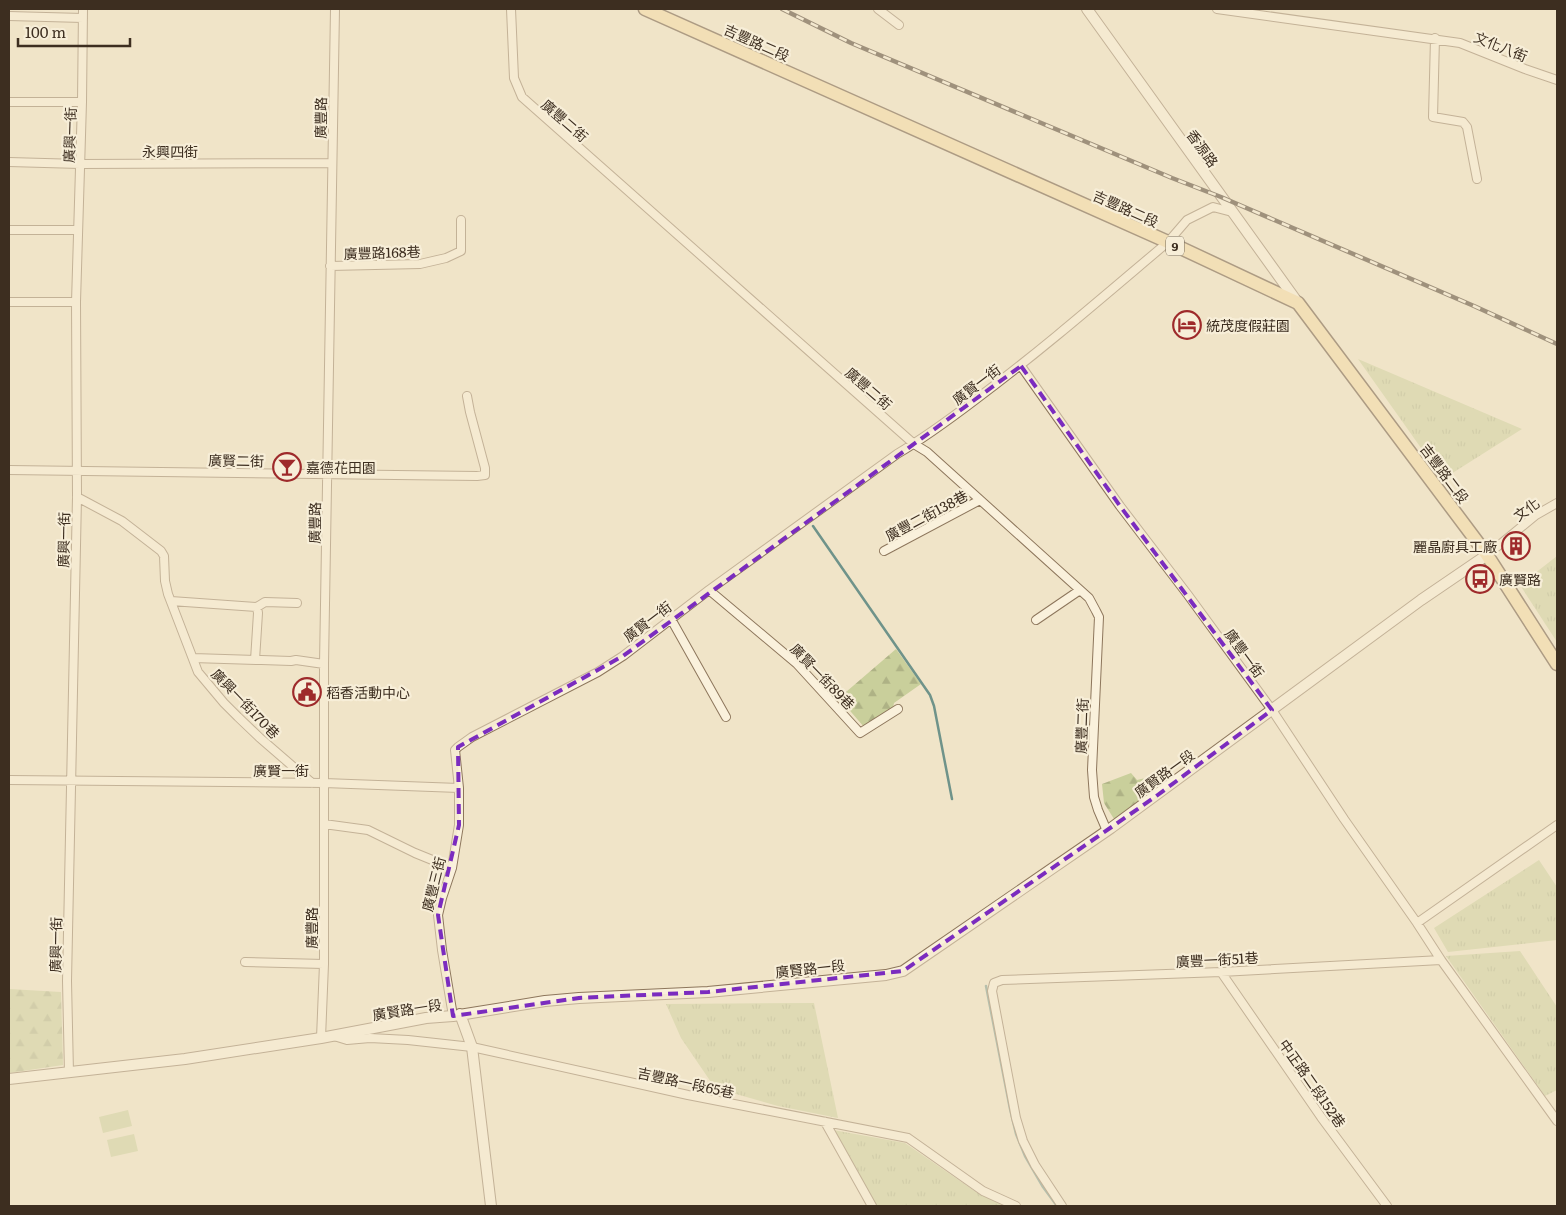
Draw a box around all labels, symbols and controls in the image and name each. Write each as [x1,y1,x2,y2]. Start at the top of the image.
scale bar [18,15,130,47]
street label: 吉豐路二段 [721,19,793,65]
text: 100 m [25,20,66,43]
street label: 文化八街 [1471,26,1531,66]
street label: 廣豐二街 [537,94,593,146]
street label: 廣豐路 [310,97,330,139]
street label: 廣興一街 [58,107,80,163]
street label: 香源路 [1183,125,1223,171]
street label: 永興四街 [142,141,198,161]
street label: 吉豐路二段 [1090,185,1162,231]
road number: 9 [1166,237,1184,256]
street label: 廣豐路168巷 [343,241,421,263]
hotel icon: 統茂度假莊園 [1172,310,1202,340]
place label: 統茂度假莊園 [1206,315,1290,335]
street label: 廣賢一街 [948,359,1004,409]
street label: 廣豐二街 [841,362,897,414]
street label: 吉豐路二段 [1416,439,1474,507]
street label: 廣賢二街 [208,450,264,470]
bar icon: 嘉德花田園 [272,452,302,482]
place label: 嘉德花田園 [306,457,376,477]
street label: 廣豐二街138巷 [881,485,971,545]
street label: 文化 [1509,493,1543,525]
street label: 廣豐路 [304,502,324,544]
street label: 廣興一街 [53,512,73,568]
building icon: 麗晶廚具工廠 [1501,531,1531,561]
place label: 麗晶廚具工廠 [1413,536,1497,556]
bus stop icon: 廣賢路 [1465,564,1495,594]
place label: 廣賢路 [1499,569,1541,589]
street label: 廣賢一街 [619,596,675,646]
street label: 廣豐一街 [1220,624,1270,682]
street label: 廣賢一街89巷 [786,638,860,714]
street label: 廣興一街170巷 [207,664,285,742]
public building icon: 稻香活動中心 [292,677,322,707]
place label: 稻香活動中心 [326,682,410,702]
street label: 廣豐二街 [1070,698,1092,754]
street label: 廣賢路一段 [1130,744,1198,802]
street label: 廣賢一街 [253,760,309,780]
street label: 廣豐三街 [417,854,449,914]
street label: 廣豐路 [301,907,321,949]
street label: 廣興一街 [45,917,65,973]
street label: 廣豐一街51巷 [1175,947,1259,971]
street label: 廣賢路一段 [774,954,846,982]
street label: 廣賢路一段 [371,994,443,1024]
street label: 中正路二段152巷 [1275,1035,1351,1131]
street label: 吉豐路一段65巷 [636,1062,736,1102]

